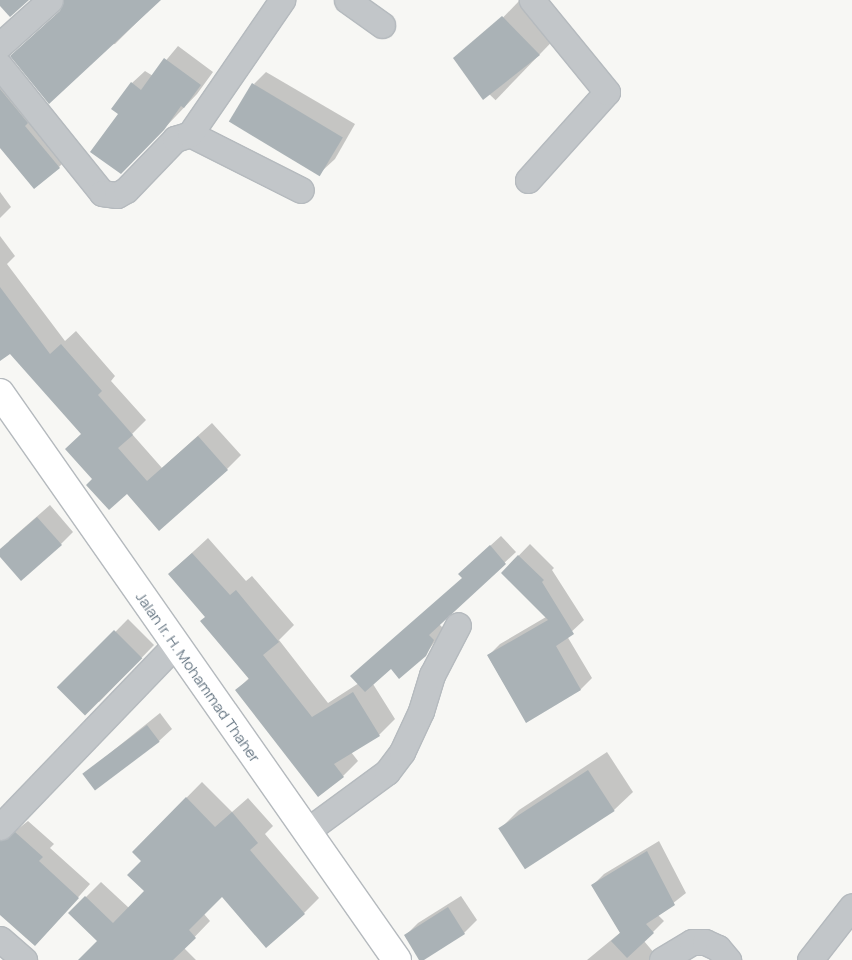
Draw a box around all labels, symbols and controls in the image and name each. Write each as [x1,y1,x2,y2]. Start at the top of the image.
street label: Jalan Ir. H. Mohammad Thaher [132,588,264,766]

